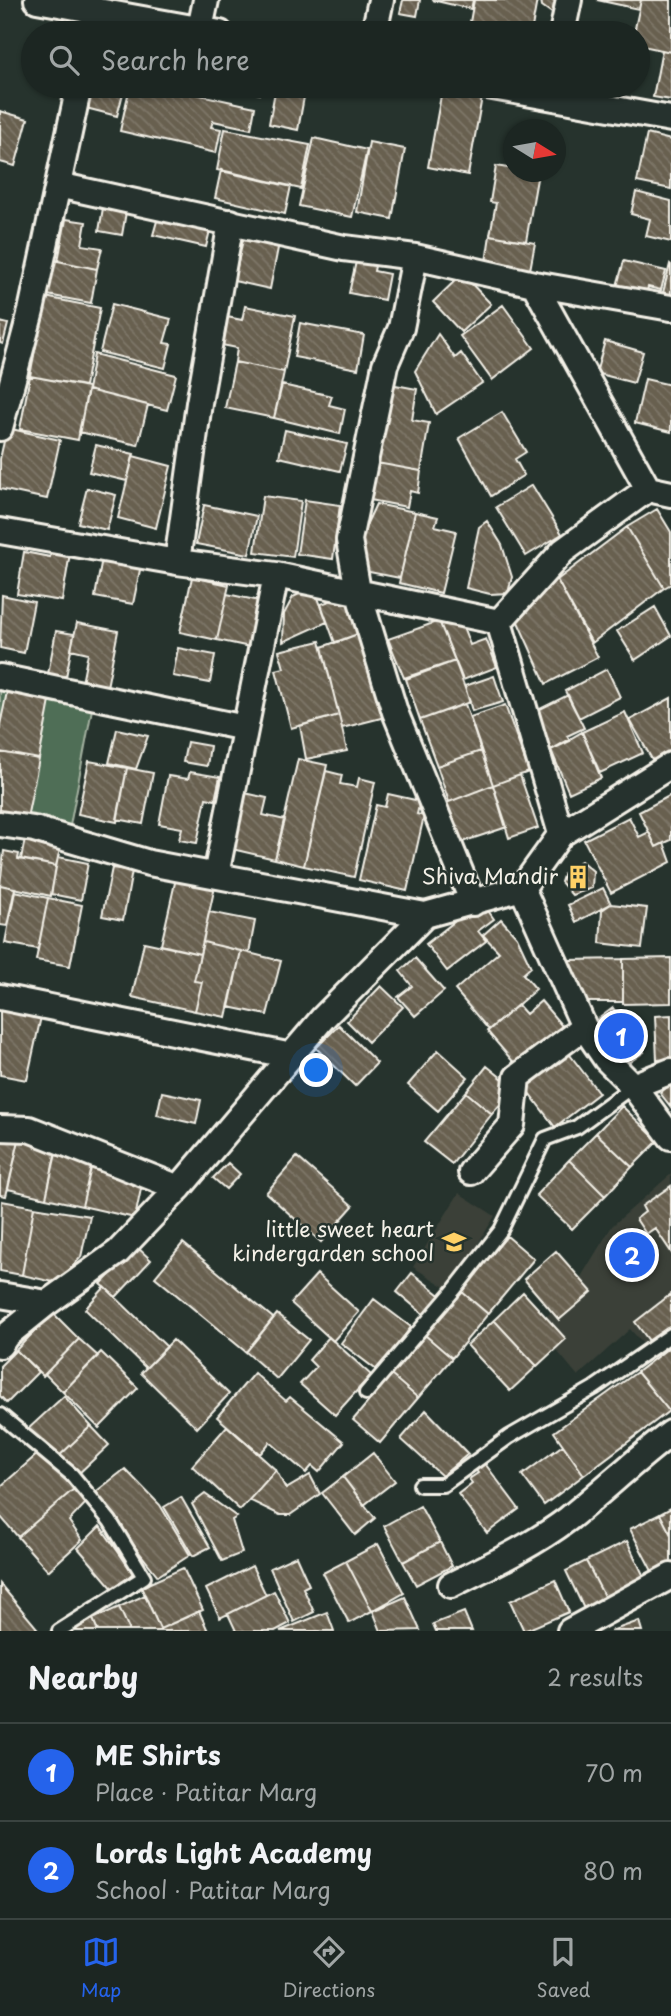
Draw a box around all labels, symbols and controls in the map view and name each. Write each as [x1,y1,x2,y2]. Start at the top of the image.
search box [21,21,650,98]
text: Search here [101,40,250,79]
icon: search [45,41,83,79]
north arrow [503,119,566,182]
place label: Shiva Mandir [422,859,558,891]
building icon: Shiva Mandir [564,863,592,891]
pin: 1 [598,1010,644,1062]
your location [299,1053,333,1087]
place label: little sweet heart kindergarden school [232,1212,434,1268]
school or university icon: little sweet heart kindergarden school [440,1228,468,1256]
pin: 2 [609,1229,655,1281]
text: Nearby [28,1654,138,1699]
text: 2 results [547,1659,643,1694]
text: ME Shirts [95,1735,221,1774]
text: 1 [46,1755,57,1790]
text: 70 m [585,1755,643,1790]
text: Place · Patitar Marg [95,1774,317,1809]
text: Lords Light Academy [95,1833,372,1872]
text: 2 [43,1853,59,1888]
text: 80 m [583,1853,643,1888]
text: School · Patitar Marg [95,1872,331,1907]
tab: Map [81,1933,121,2003]
tab: Directions [283,1933,375,2003]
tab: Saved [536,1933,590,2003]

